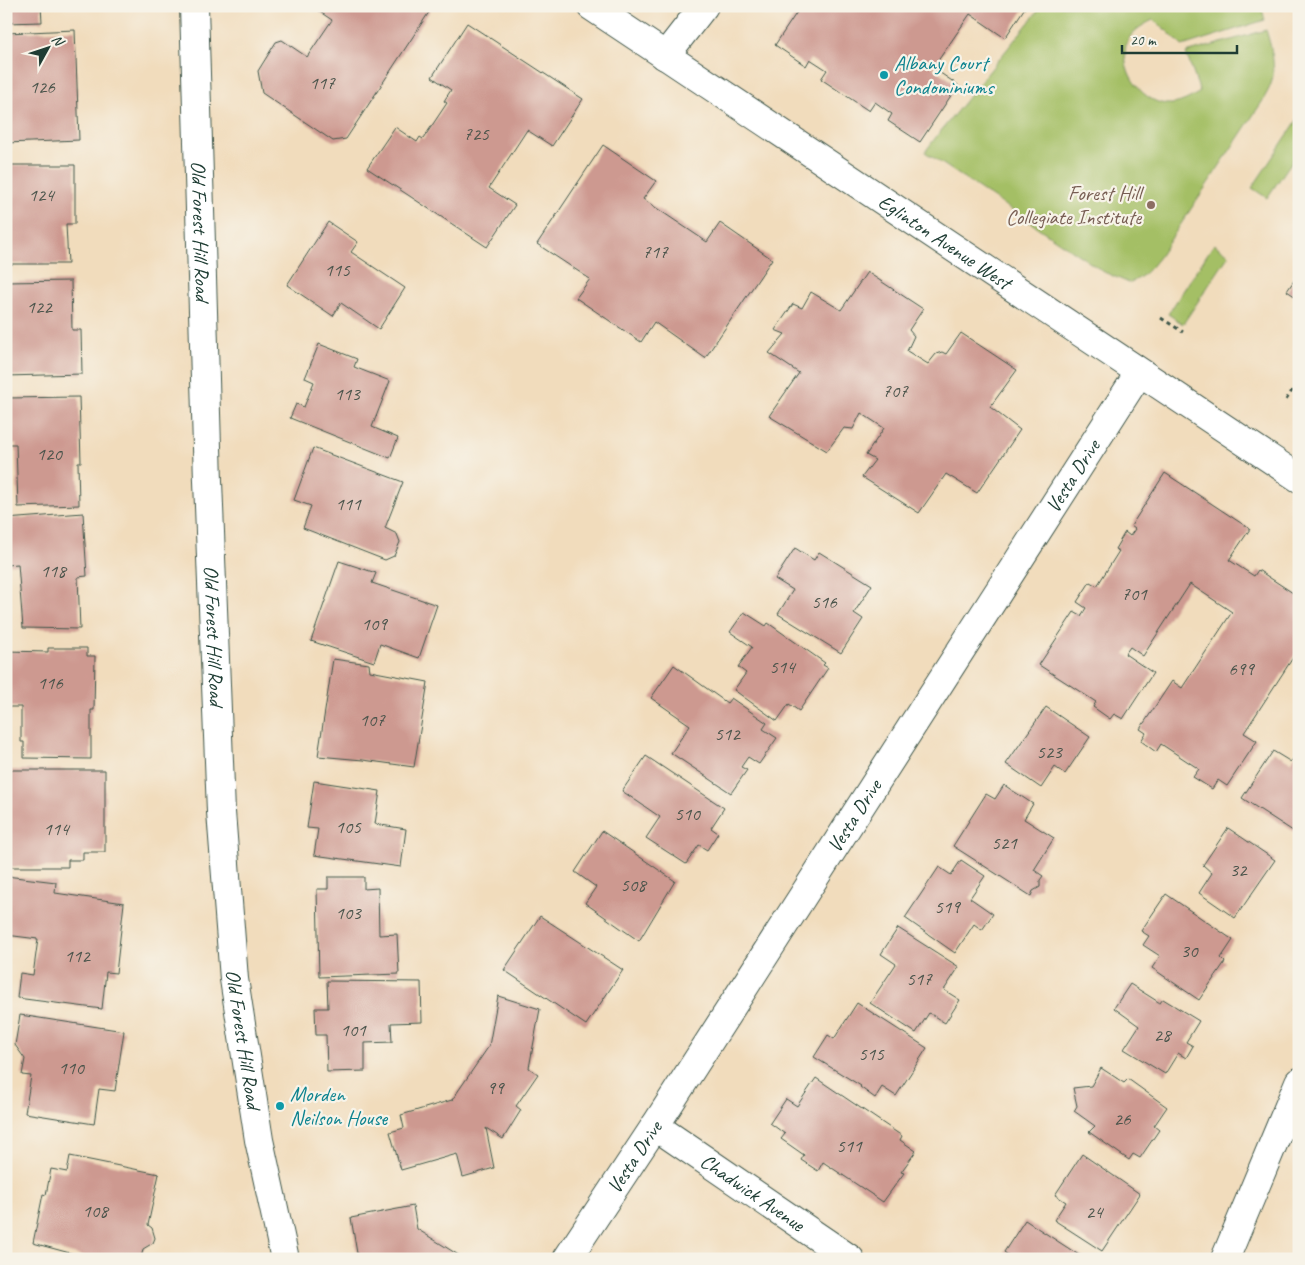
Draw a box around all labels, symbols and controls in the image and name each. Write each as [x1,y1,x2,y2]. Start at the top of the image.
north arrow [22,22,72,72]
scale bar [1122,22,1238,54]
text: N [48,31,68,51]
text: 20 m [1130,31,1157,50]
place label: Albany Court Condominiums [894,50,995,100]
marker: Albany Court Condominiums [878,69,890,81]
house number: 117 [309,71,336,95]
house number: 126 [29,75,56,99]
house number: 725 [463,122,490,146]
street label: Old Forest Hill Road [186,160,216,305]
place label: Forest Hill Collegiate Institute [1006,180,1144,230]
house number: 124 [28,183,56,207]
street label: Eglinton Avenue West [873,188,1018,297]
marker: Forest Hill Collegiate Institute [1145,199,1157,211]
house number: 717 [642,240,669,264]
house number: 115 [324,258,351,282]
house number: 122 [26,295,53,319]
house number: 707 [882,379,909,403]
house number: 113 [334,382,361,406]
street label: Vesta Drive [1040,433,1107,517]
house number: 120 [36,442,63,466]
house number: 111 [335,492,362,516]
house number: 118 [40,559,68,583]
street label: Old Forest Hill Road [198,565,230,710]
house number: 701 [1121,582,1148,606]
house number: 516 [811,590,838,614]
house number: 109 [361,612,388,636]
house number: 514 [769,655,797,679]
house number: 699 [1228,657,1255,681]
house number: 116 [37,671,64,695]
house number: 107 [359,708,386,732]
house number: 512 [714,722,741,746]
house number: 523 [1036,740,1063,764]
street label: Vesta Drive [821,773,888,857]
house number: 510 [674,802,701,826]
house number: 105 [335,815,362,839]
house number: 114 [43,817,71,841]
house number: 521 [991,831,1018,855]
house number: 32 [1229,858,1248,882]
house number: 508 [620,873,648,897]
house number: 519 [934,895,961,919]
house number: 103 [335,901,362,925]
house number: 30 [1180,939,1199,963]
house number: 112 [64,944,91,968]
house number: 517 [906,967,933,991]
street label: Old Forest Hill Road [220,969,268,1114]
house number: 101 [340,1018,367,1042]
house number: 28 [1153,1023,1173,1047]
house number: 515 [858,1042,885,1066]
house number: 110 [58,1056,85,1080]
house number: 99 [486,1076,505,1100]
place label: Morden Neilson House [290,1081,388,1131]
marker: Morden Neilson House [274,1100,286,1112]
house number: 26 [1113,1107,1132,1131]
street label: Vesta Drive [601,1114,669,1198]
house number: 511 [836,1134,863,1158]
street label: Chadwick Avenue [695,1148,810,1238]
house number: 108 [82,1199,110,1223]
house number: 24 [1085,1200,1105,1224]

